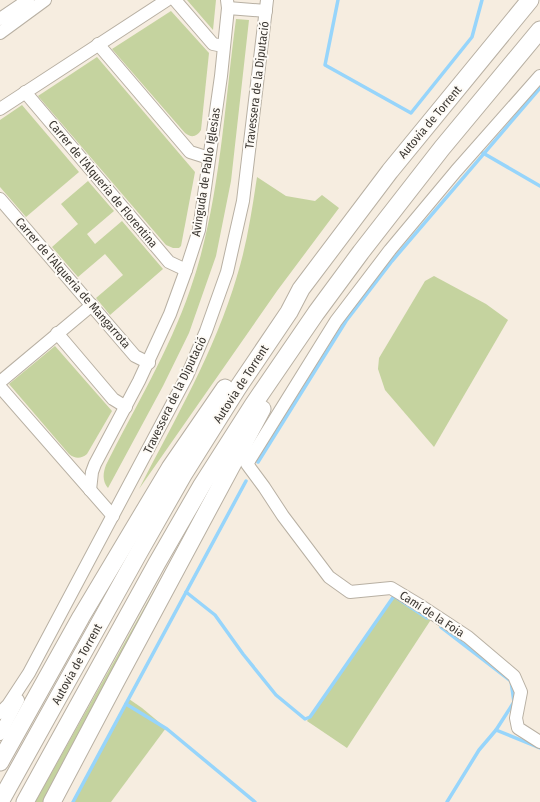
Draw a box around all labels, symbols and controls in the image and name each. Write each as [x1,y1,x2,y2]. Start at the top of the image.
street label: Travessera de la Diputació [242,20,272,150]
street label: Autovia de Torrent [396,83,464,161]
street label: Avinguda de Pablo Iglesias [189,107,223,237]
street label: Carrer de l'Alqueria de Florentina [46,117,161,251]
street label: Carrer de l'Alqueria de Mangarrota [13,215,134,351]
street label: Travessera de la Diputació [141,334,209,456]
street label: Autovia de Torrent [211,342,271,426]
street label: Camí de la Foia [397,588,467,640]
street label: Autovia de Torrent [49,621,105,707]

